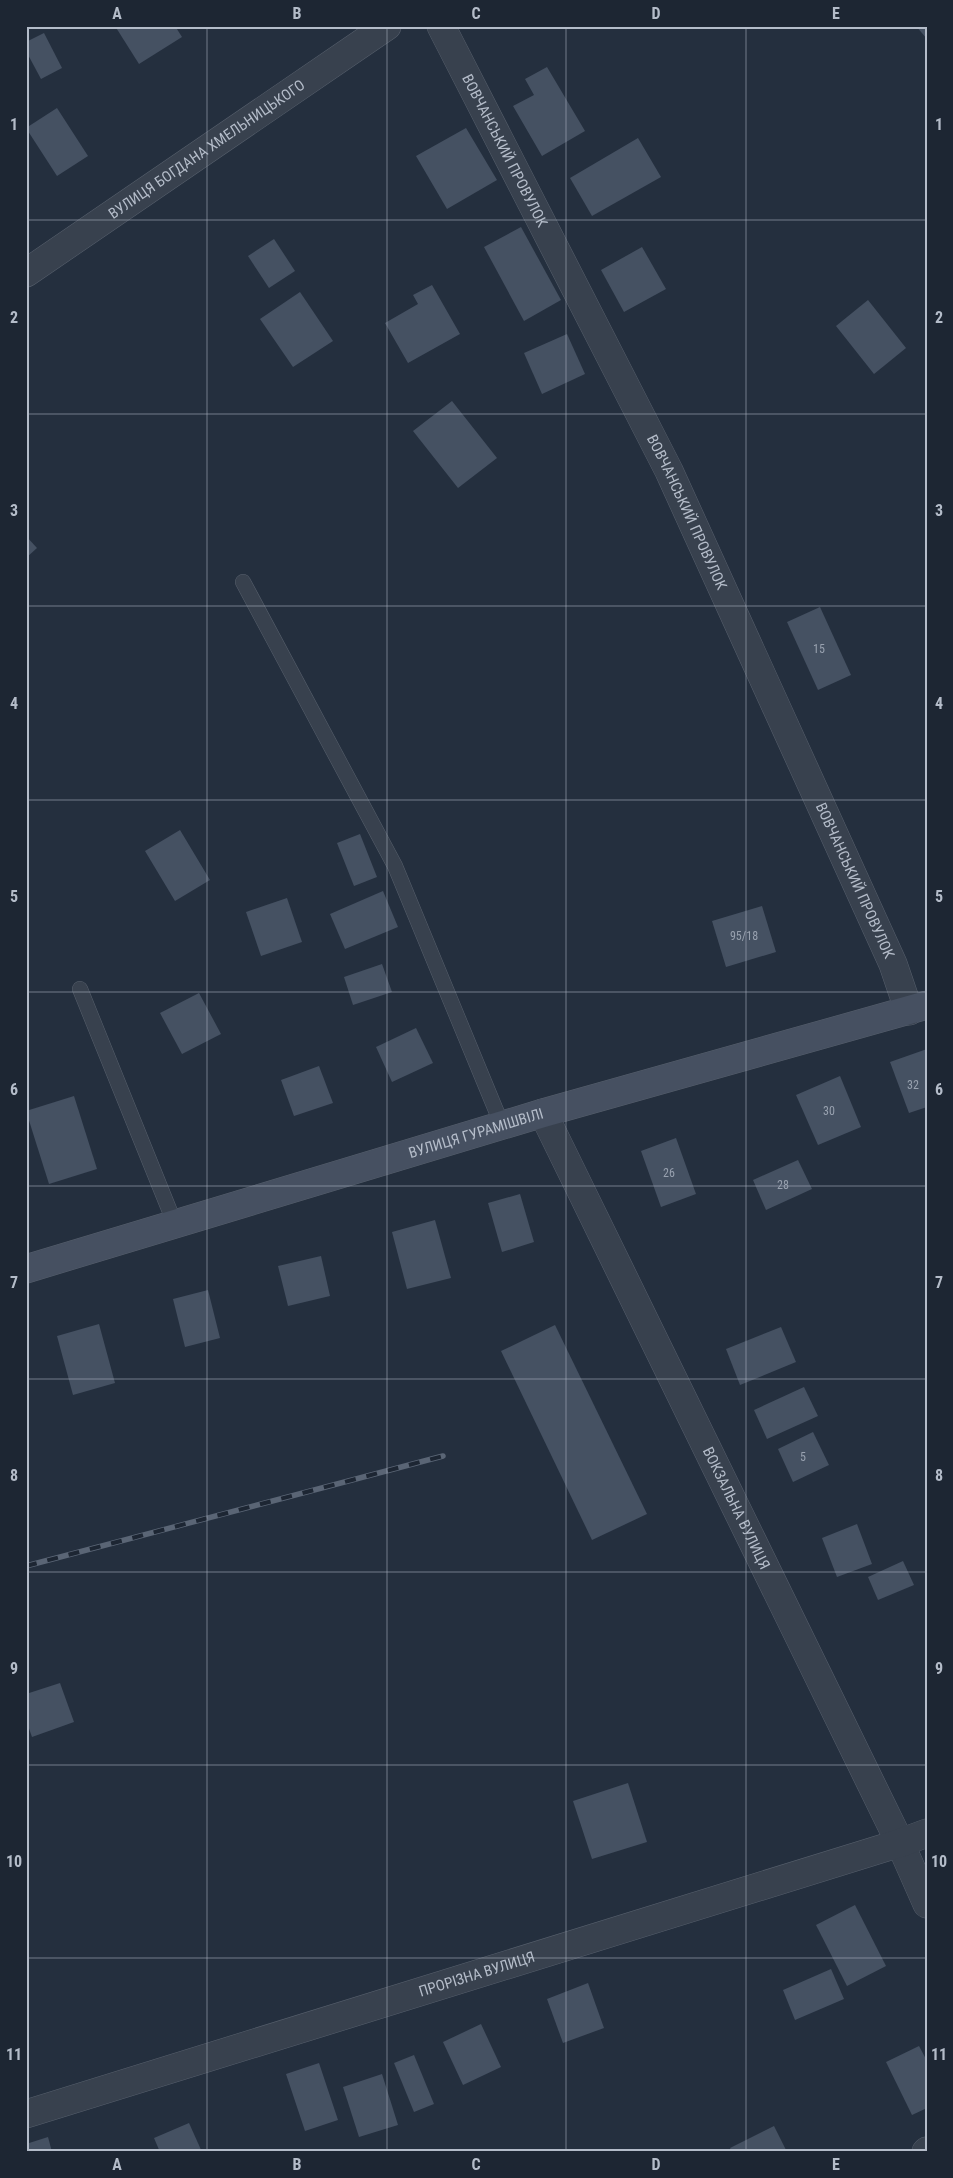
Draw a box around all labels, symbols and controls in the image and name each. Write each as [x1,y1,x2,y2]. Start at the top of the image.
text: A [112,4,122,23]
text: B [293,4,302,23]
text: C [471,4,481,23]
text: D [651,4,661,23]
text: E [832,4,840,23]
street label: ВОВЧАНСЬКИЙ ПРОВУЛОК [458,71,552,230]
street label: ВУЛИЦЯ БОГДАНА ХМЕЛЬНИЦЬКОГО [105,76,308,223]
text: 1 [10,115,18,134]
text: 1 [935,115,943,134]
text: 2 [10,308,18,327]
text: 2 [935,308,943,327]
street label: ВОВЧАНСЬКИЙ ПРОВУЛОК [643,432,731,593]
text: 3 [10,501,18,520]
text: 3 [935,501,943,520]
house number: 15 [813,642,825,656]
text: 4 [10,694,18,713]
text: 4 [935,694,943,713]
street label: ВОВЧАНСЬКИЙ ПРОВУЛОК [812,800,899,962]
text: 5 [10,887,18,906]
text: 5 [935,887,943,906]
house number: 95/18 [730,929,758,943]
house number: 32 [907,1078,919,1092]
text: 6 [10,1080,18,1099]
text: 6 [935,1080,943,1099]
street label: ВУЛИЦЯ ГУРАМІШВІЛІ [406,1104,546,1162]
house number: 30 [823,1104,835,1118]
house number: 26 [663,1166,675,1180]
house number: 28 [777,1178,789,1192]
text: 7 [10,1273,18,1292]
text: 7 [935,1273,943,1292]
street label: ВОКЗАЛЬНА ВУЛИЦЯ [699,1444,774,1572]
house number: 5 [800,1450,806,1464]
text: 8 [10,1466,18,1485]
text: 8 [935,1466,943,1485]
text: 9 [10,1659,18,1678]
text: 9 [935,1659,943,1678]
text: 10 [6,1852,22,1871]
text: 10 [931,1852,947,1871]
street label: ПРОРІЗНА ВУЛИЦЯ [417,1948,537,2001]
text: 11 [6,2045,22,2064]
text: 11 [931,2045,947,2064]
text: A [112,2155,122,2174]
text: B [293,2155,302,2174]
text: C [471,2155,481,2174]
text: D [651,2155,661,2174]
text: E [832,2155,840,2174]

